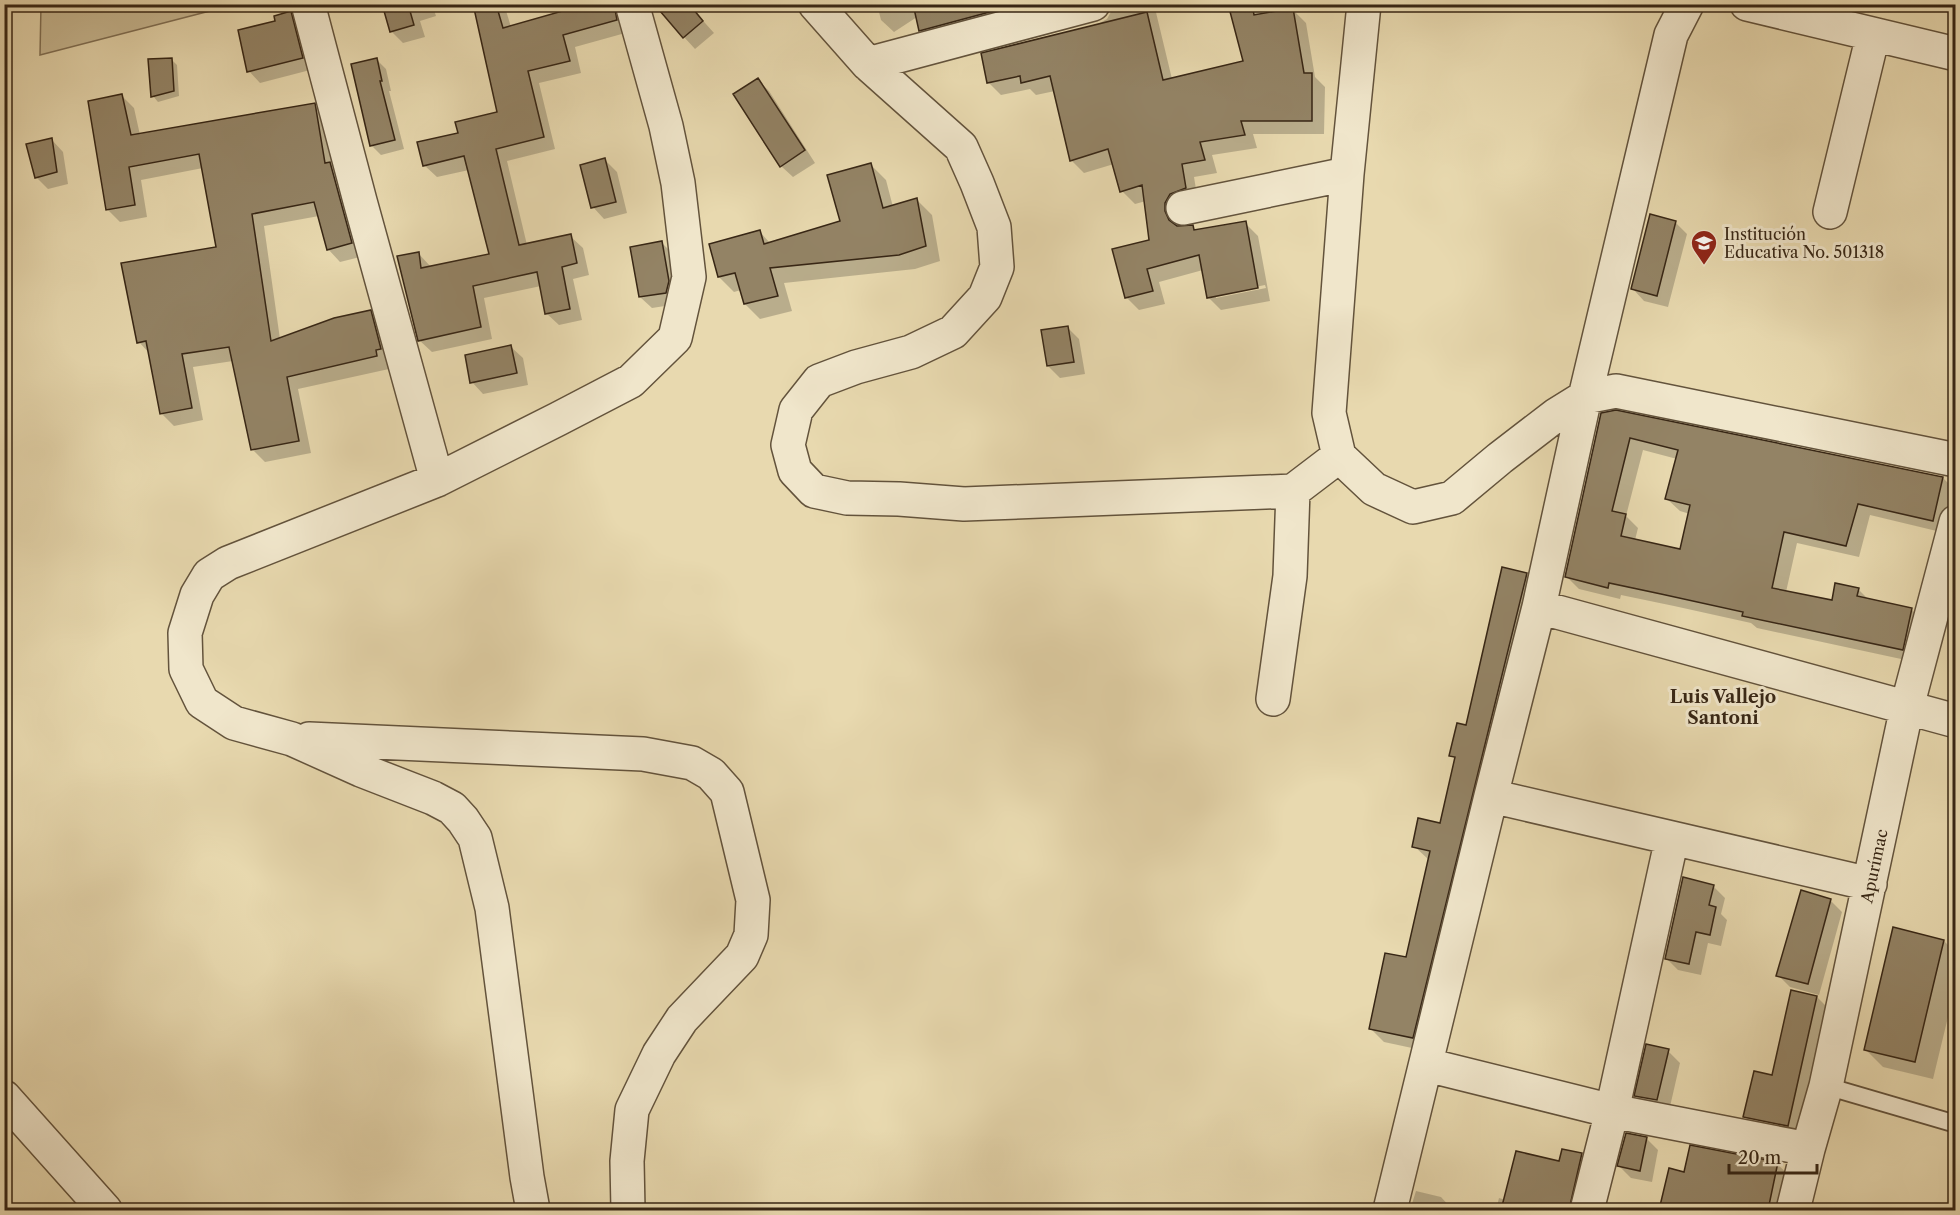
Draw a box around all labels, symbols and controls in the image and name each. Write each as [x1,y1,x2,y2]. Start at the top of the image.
place label: Institución Educativa No. 501318 [1724,224,1884,262]
school or university icon: Institución Educativa No. 501318 [1689,228,1719,266]
district label: Luis Vallejo Santoni [1670,686,1776,729]
street label: Apurímac [1856,827,1892,906]
scale bar [1729,1137,1818,1175]
text: 20 m [1738,1147,1782,1169]

